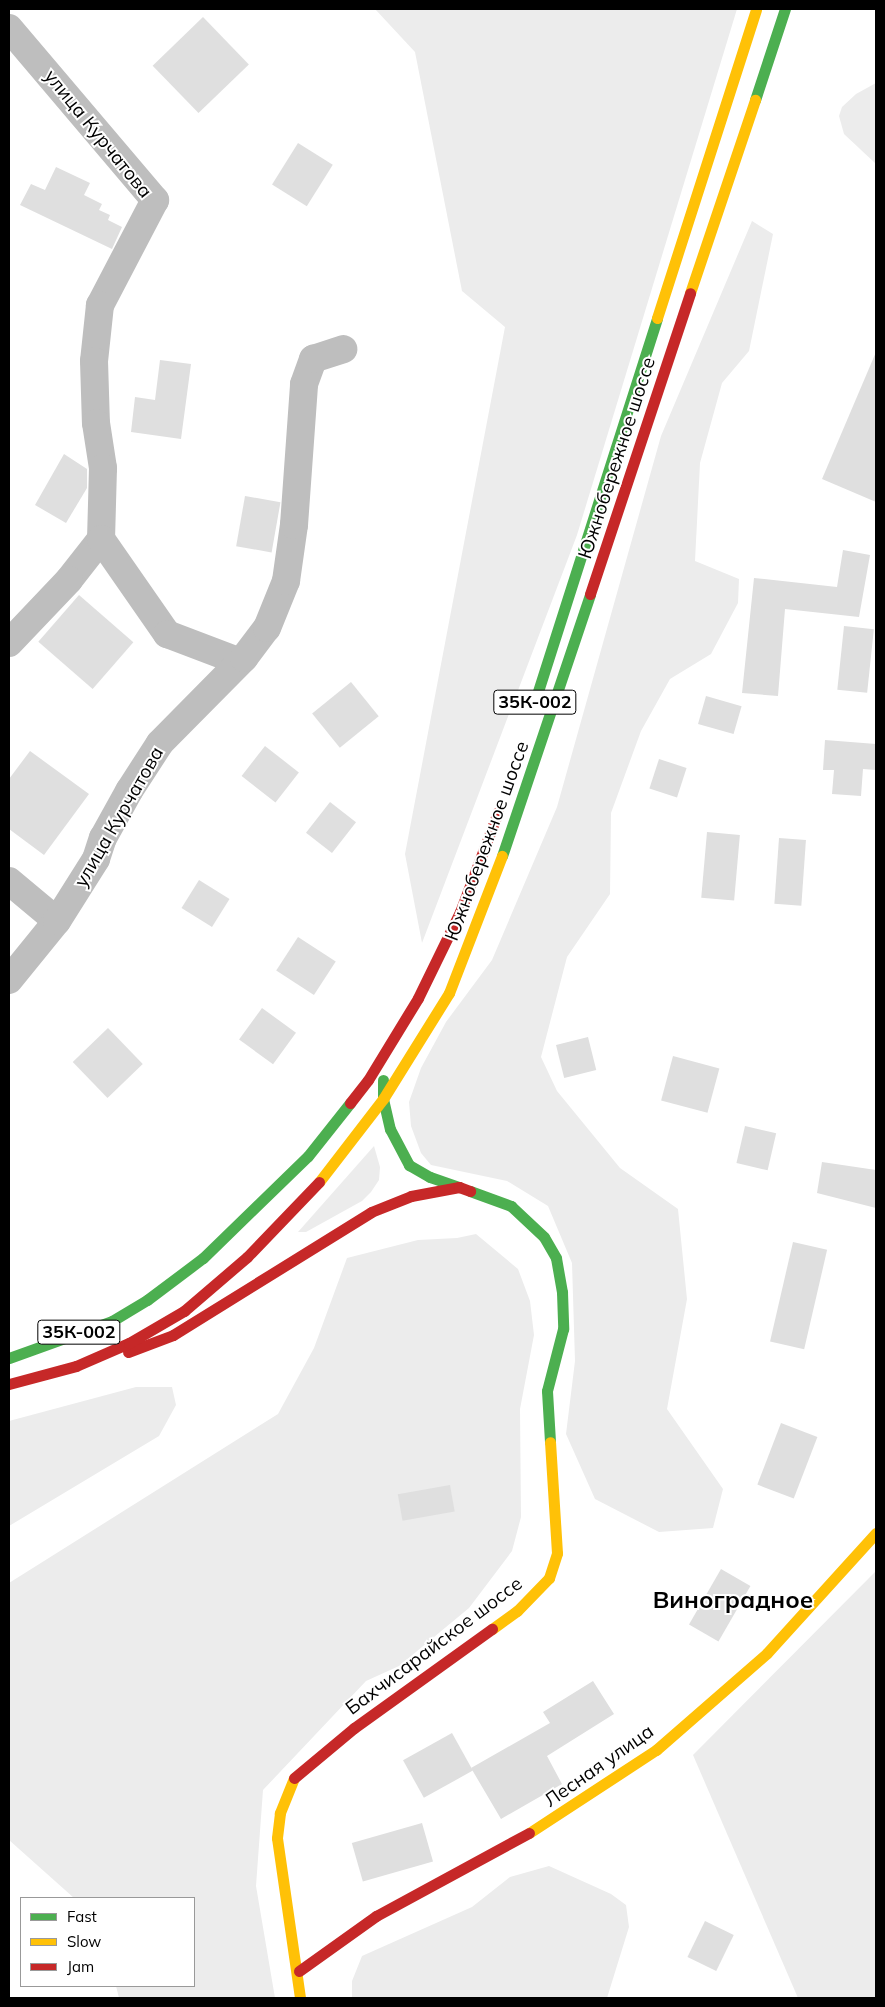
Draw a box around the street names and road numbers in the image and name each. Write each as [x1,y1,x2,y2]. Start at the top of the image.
street label: улица Курчатова [39,65,157,203]
street label: Южнобережное шоссе [574,354,660,562]
road number: 35К-002 [492,686,578,718]
street label: Южнобережное шоссе [440,738,534,944]
street label: улица Курчатова [70,743,168,891]
road number: 35К-002 [36,1316,122,1348]
street label: Бахчисарайское шоссе [341,1572,527,1720]
street label: Лесная улица [540,1720,658,1812]

